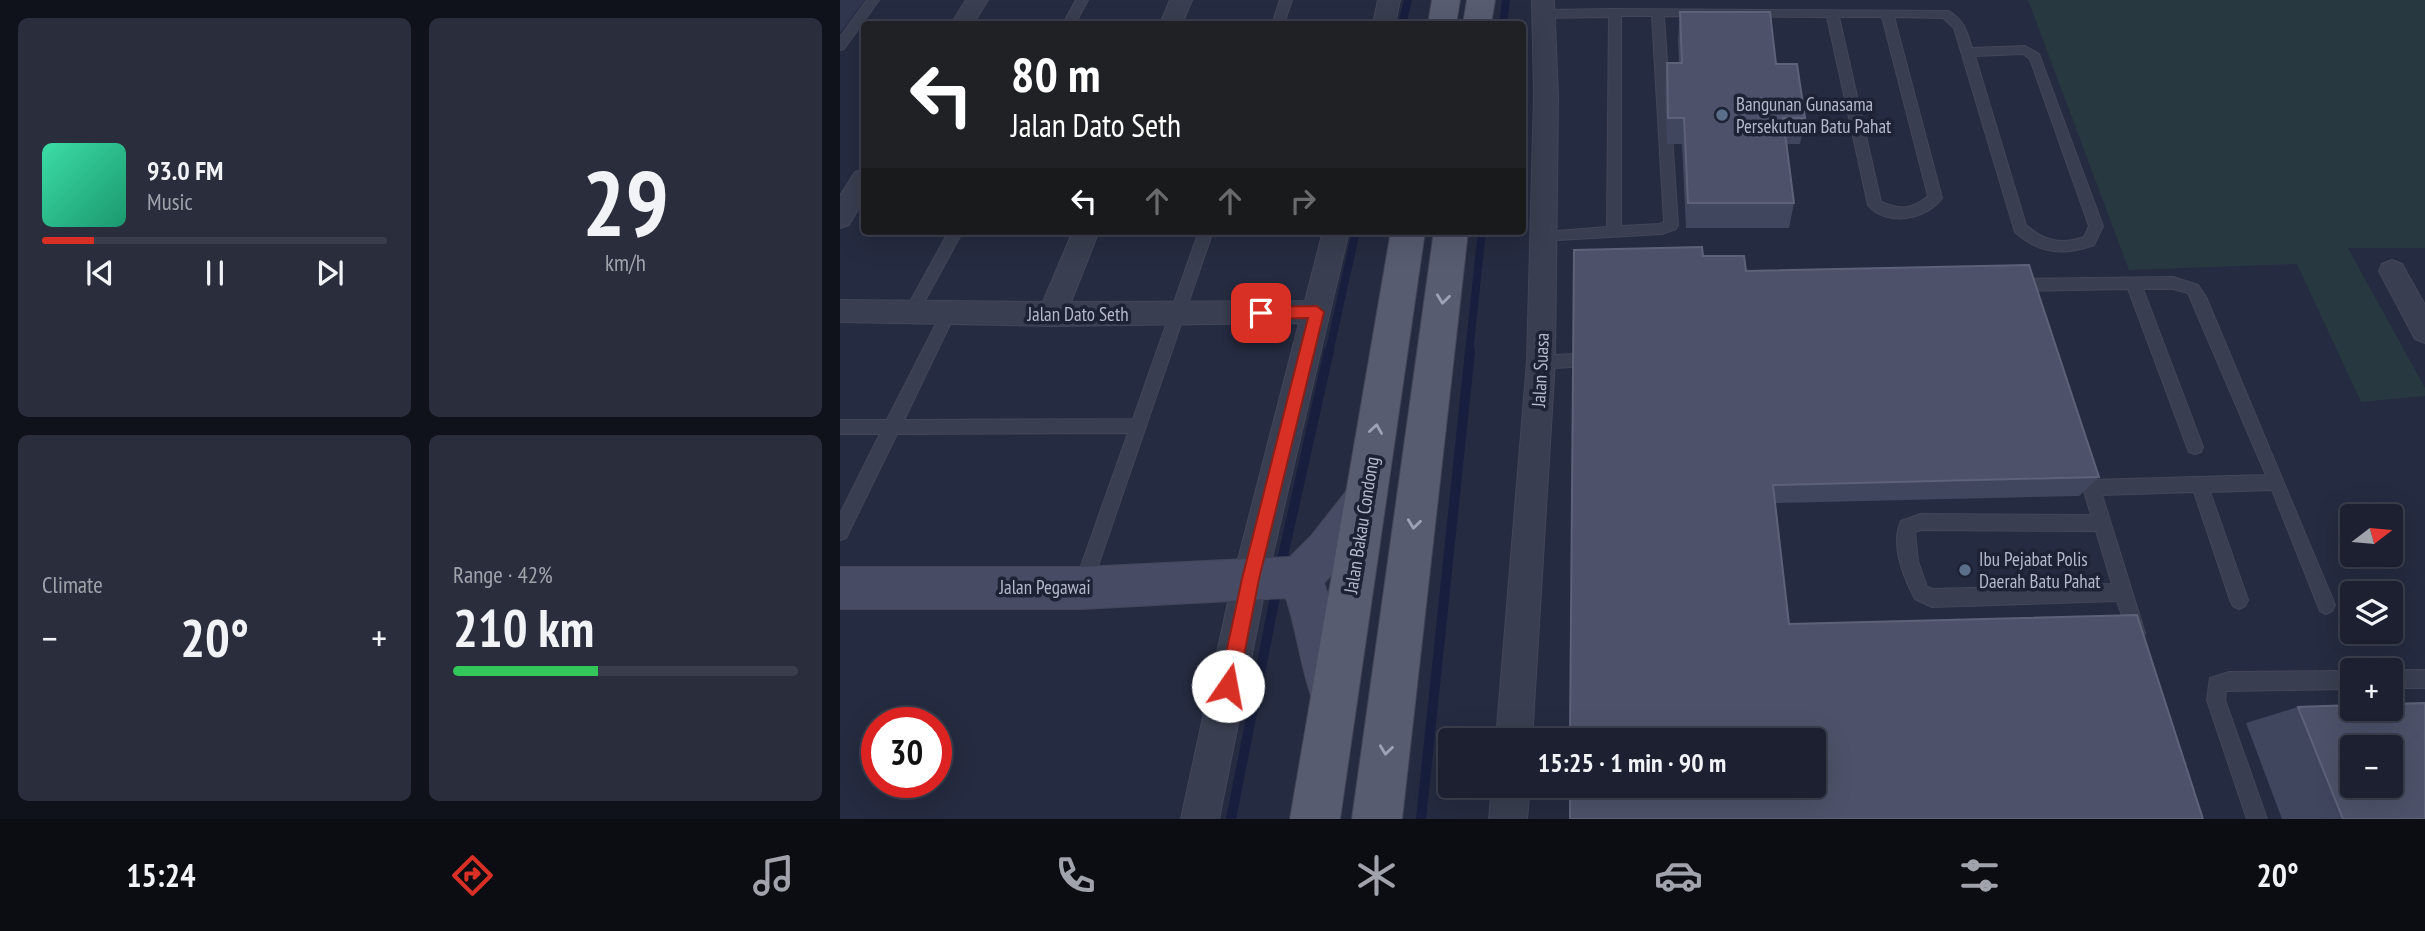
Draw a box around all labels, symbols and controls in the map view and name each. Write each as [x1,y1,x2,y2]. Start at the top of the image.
text: 80 m [1011,42,1100,106]
icon: left [896,49,987,140]
place label: Bangunan Gunasama Persekutuan Batu Pahat [1736,92,1892,138]
text: Jalan Dato Seth [1011,104,1181,146]
marker: Bangunan Gunasama Persekutuan Batu Pahat [1714,107,1730,123]
text: 29 [582,143,669,261]
text: 93.0 FM [147,154,223,187]
icon: left [1065,182,1103,220]
icon: ahead [1138,182,1176,220]
icon: ahead [1211,182,1249,220]
icon: right [1284,182,1322,220]
text: Music [147,187,193,216]
text: km/h [605,248,646,277]
icon: previous [81,254,119,292]
icon: pause [196,254,234,292]
icon: next [311,254,349,292]
pin [1231,283,1291,343]
one-way arrow [1435,293,1450,305]
icon: arrive [1242,294,1280,332]
street label: Jalan Dato Seth [1026,302,1129,326]
street label: Jalan Suasa [1526,332,1554,409]
one-way arrow [1368,423,1383,435]
street label: Jalan Bakau Condong [1338,455,1384,596]
north arrow [2340,504,2403,567]
map controls [2340,504,2403,798]
one-way arrow [1407,519,1422,530]
place label: Ibu Pejabat Polis Daerah Batu Pahat [1979,547,2101,593]
text: Range · 42% [453,560,553,589]
marker: Ibu Pejabat Polis Daerah Batu Pahat [1957,562,1973,578]
text: Climate [42,570,103,599]
street label: Jalan Pegawai [998,575,1091,599]
button: layers [2340,581,2403,644]
text: 210 km [453,594,594,661]
text: 20° [180,604,249,671]
text: − [42,613,58,662]
text: + [371,613,387,662]
position arrow [1191,649,1265,723]
button: + [2340,658,2403,721]
speed limit sign: 30 [861,707,952,798]
button: − [2340,735,2403,798]
one-way arrow [1378,744,1393,756]
text: 15:25 · 1 min · 90 m [1538,746,1726,779]
icon: directions [448,851,497,900]
icon: music [749,851,798,900]
icon: phone [1051,851,1100,900]
icon: climate [1352,851,1401,900]
icon: car [1654,851,1703,900]
icon: filters [1955,851,2004,900]
text: 15:24 [126,854,195,896]
text: 20° [2257,854,2299,896]

